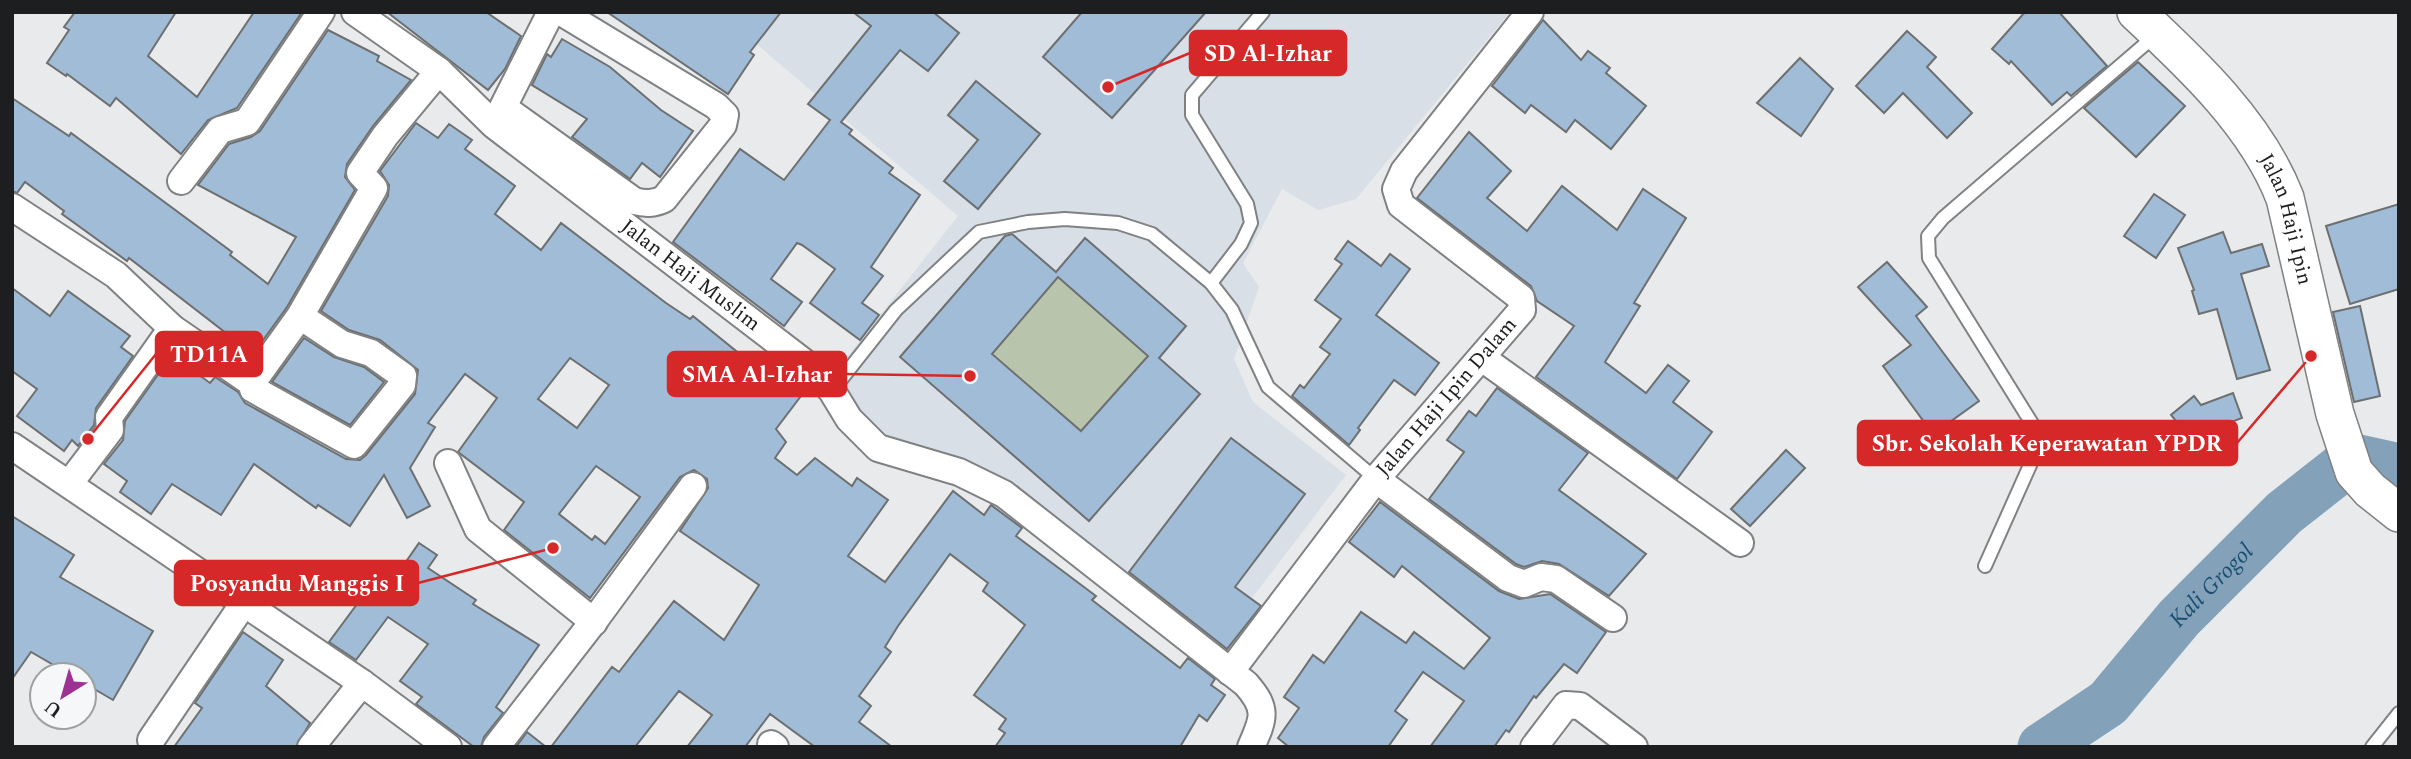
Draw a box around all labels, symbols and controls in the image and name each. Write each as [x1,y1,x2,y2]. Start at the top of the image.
callout: SD Al-Izhar [1190,31,1346,75]
text: SD Al-Izhar [1204,37,1332,72]
street label: Jalan Haji Ipin [2250,147,2321,288]
street label: Jalan Haji Muslim [613,211,767,339]
street label: Jalan Haji Ipin Dalam [1368,310,1525,484]
callout: TD11A [156,332,262,376]
text: TD11A [170,338,248,373]
callout: SMA Al-Izhar [668,352,846,396]
text: SMA Al-Izhar [682,358,832,393]
callout: Sbr. Sekolah Keperawatan YPDR [1858,421,2237,465]
text: Sbr. Sekolah Keperawatan YPDR [1872,427,2223,462]
water label: Kali Grogol [2161,535,2262,635]
callout: Posyandu Manggis I [175,561,418,605]
text: Posyandu Manggis I [190,567,404,602]
north arrow [28,661,98,731]
text: U [39,692,69,725]

